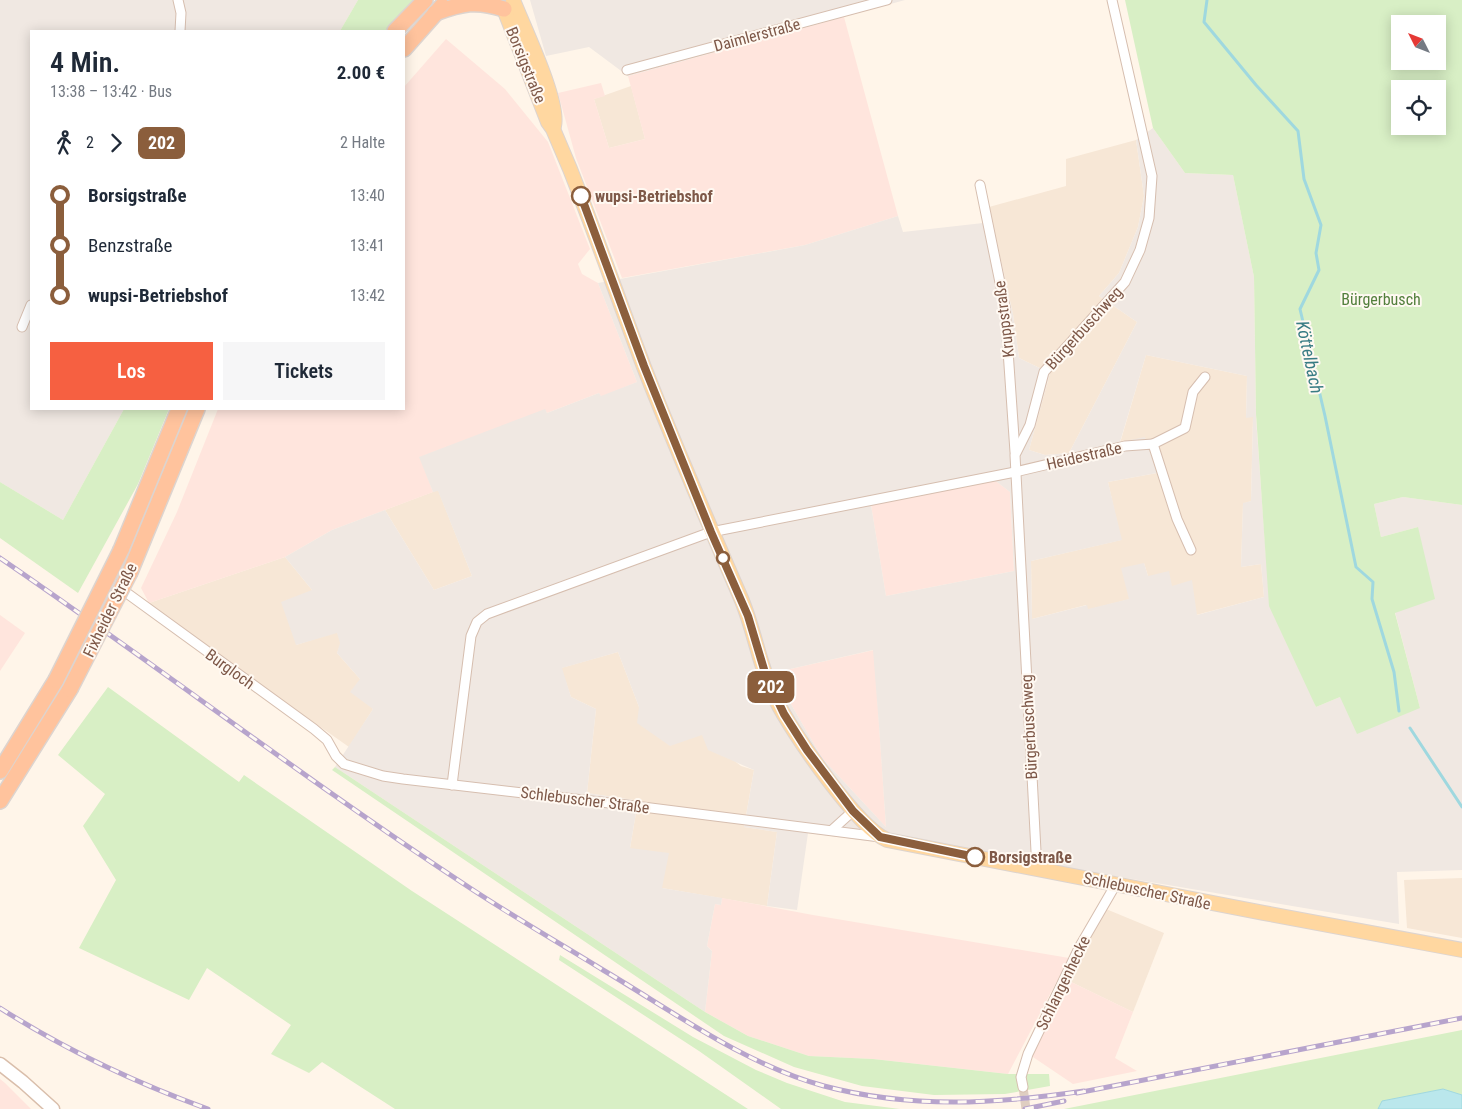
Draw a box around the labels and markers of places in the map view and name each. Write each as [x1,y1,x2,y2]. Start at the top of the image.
marker: wupsi-Betriebshof [571,186,591,206]
place label: wupsi-Betriebshof [595,187,714,206]
unlabelled marker [716,551,730,565]
marker: Borsigstraße [965,847,985,867]
place label: Borsigstraße [989,848,1072,867]

